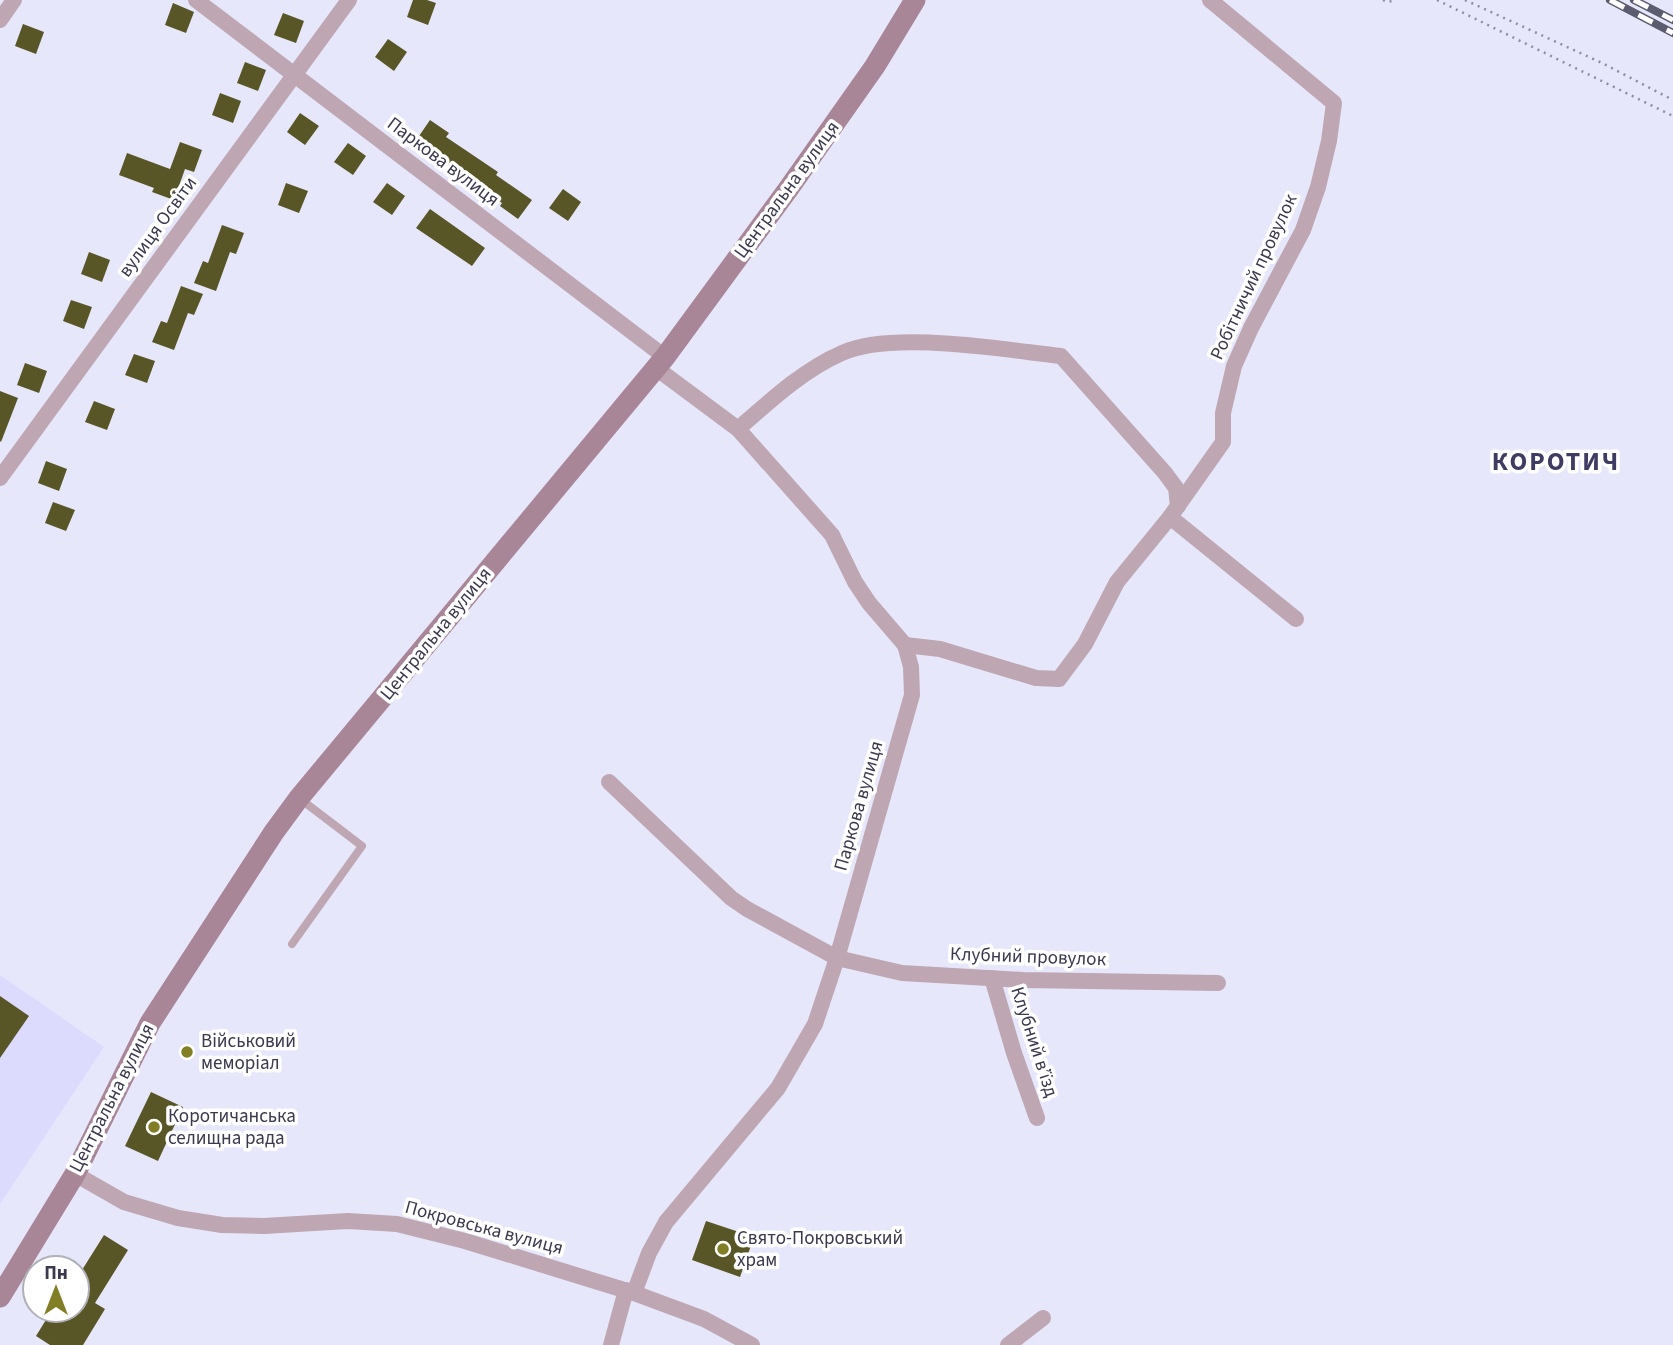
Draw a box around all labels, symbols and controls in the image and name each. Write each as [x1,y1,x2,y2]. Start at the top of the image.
street label: Паркова вулиця [381,111,505,213]
street label: Центральна вулиця [728,116,846,264]
street label: вулиця Освіти [112,171,204,283]
street label: Робітничий провулок [1204,189,1305,364]
district label: КОРОТИЧ [1492,443,1620,480]
street label: Центральна вулиця [374,562,498,706]
street label: Паркова вулиця [828,738,890,874]
street label: Клубний провулок [950,941,1107,973]
street label: Клубний в’їзд [1003,983,1065,1101]
street label: Центральна вулиця [63,1019,161,1177]
place label: Військовий меморіал [201,1028,296,1077]
marker: Військовий меморіал [179,1044,195,1060]
place label: Коротичанська селищна рада [168,1103,296,1152]
marker: Коротичанська селищна рада [146,1119,162,1135]
street label: Покровська вулиця [402,1194,566,1262]
place label: Свято-Покровський храм [737,1225,903,1274]
marker: Свято-Покровський храм [715,1241,731,1257]
north arrow [21,1254,91,1324]
text: Пн [44,1260,68,1287]

